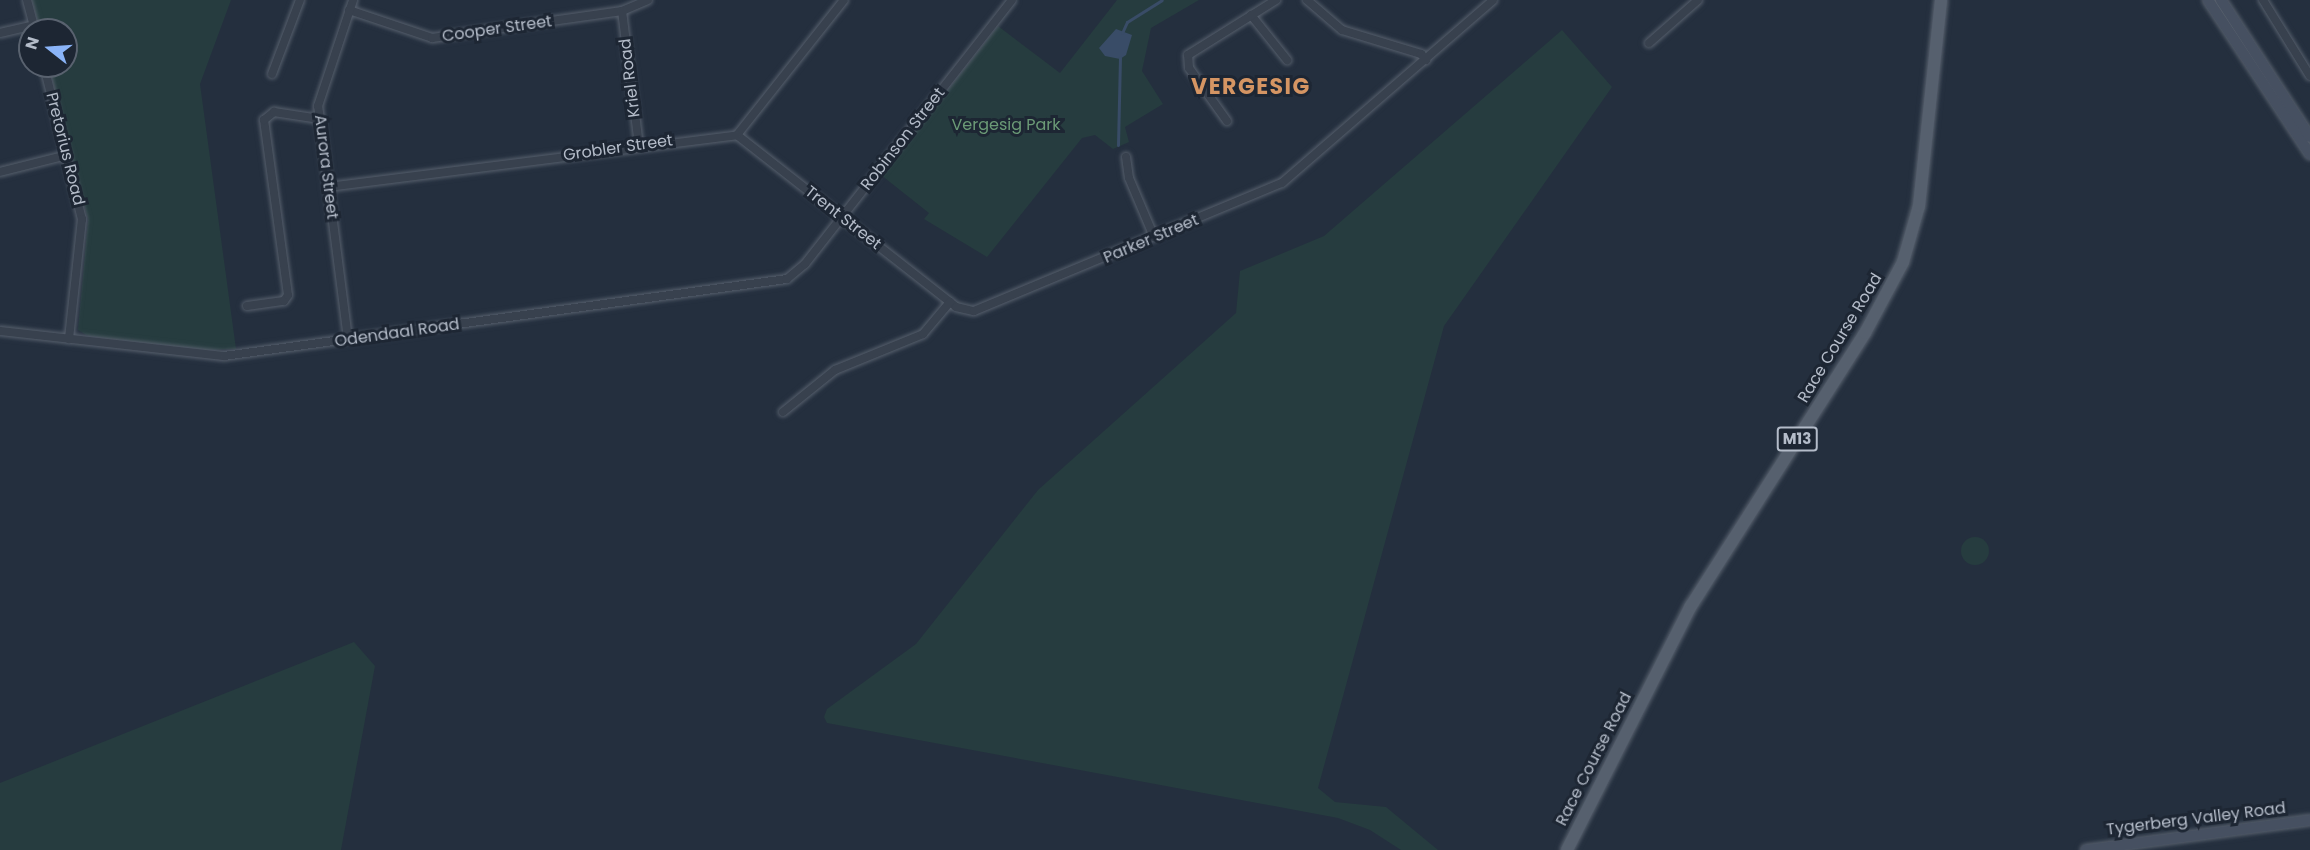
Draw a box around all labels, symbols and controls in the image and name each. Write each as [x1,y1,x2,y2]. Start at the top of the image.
street label: Cooper Street [441,12,553,46]
north arrow [18,18,78,78]
text: N [19,34,45,52]
street label: Kriel Road [616,38,644,118]
district label: VERGESIG [1191,74,1311,100]
street label: Robinson Street [857,84,949,194]
street label: Pretorius Road [42,91,88,207]
street label: Aurora Street [310,114,342,220]
park label: Vergesig Park [951,115,1061,135]
street label: Grobler Street [562,131,674,165]
street label: Trent Street [801,182,885,254]
street label: Parker Street [1101,210,1201,268]
street label: Race Course Road [1794,270,1886,406]
street label: Odendaal Road [333,315,461,351]
road number: M13 [1776,427,1818,451]
street label: Race Course Road [1552,689,1636,829]
street label: Tygerberg Valley Road [2105,798,2287,840]

